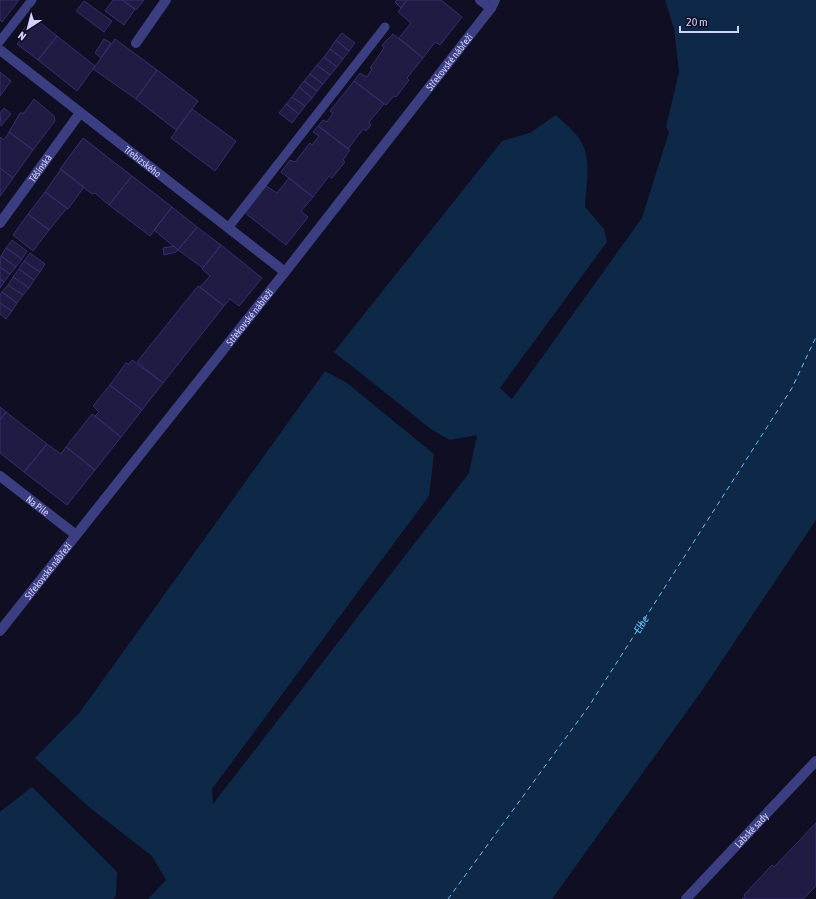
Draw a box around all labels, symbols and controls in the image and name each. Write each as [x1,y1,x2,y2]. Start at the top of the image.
north arrow [8,8,48,48]
scale bar [680,8,738,34]
text: 20 m [686,15,708,29]
text: N [16,29,28,43]
street label: Střekovské nábřeží [424,31,475,92]
street label: Třebízského [122,143,164,179]
street label: Těšínská [26,152,54,184]
street label: Střekovské nábřeží [224,286,275,347]
street label: Na Pile [24,493,52,518]
street label: Střekovské nábřeží [22,540,74,601]
water label: Elbe [631,614,651,635]
street label: Labské sady [732,810,770,850]

